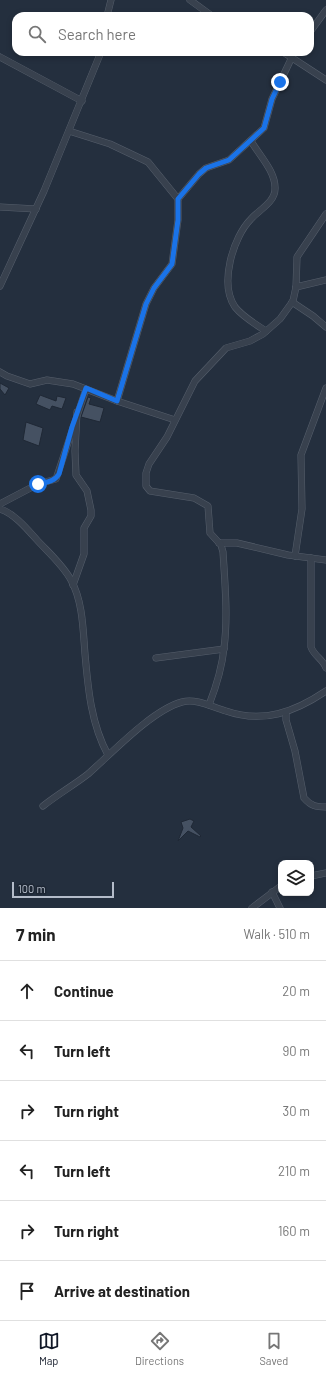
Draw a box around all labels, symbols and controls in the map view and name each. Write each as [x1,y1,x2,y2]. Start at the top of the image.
search box [12,12,314,56]
icon: search [26,23,48,45]
text: Search here [58,25,136,43]
route end [271,73,289,91]
route start [29,475,47,493]
map controls [278,860,314,896]
button: layers [278,860,314,896]
scale bar [12,880,114,899]
text: 100 m [18,882,46,895]
text: 7 min [16,924,56,944]
text: Walk · 510 m [244,926,310,942]
icon: ahead [16,980,38,1002]
text: Continue [54,982,114,1000]
text: 20 m [282,983,310,999]
icon: left [16,1040,38,1062]
text: Turn left [54,1042,110,1060]
text: 90 m [283,1043,310,1059]
icon: right [16,1100,38,1122]
text: Turn right [54,1102,119,1120]
text: 30 m [283,1103,310,1119]
icon: left [16,1160,38,1182]
text: Turn left [54,1162,110,1180]
text: 210 m [278,1163,310,1179]
icon: right [16,1220,38,1242]
text: Turn right [54,1222,119,1240]
text: 160 m [278,1223,310,1239]
icon: arrive [16,1280,38,1302]
text: Arrive at destination [54,1282,190,1300]
tab: Map [38,1330,60,1367]
tab: Directions [135,1330,184,1367]
tab: Saved [259,1330,288,1367]

